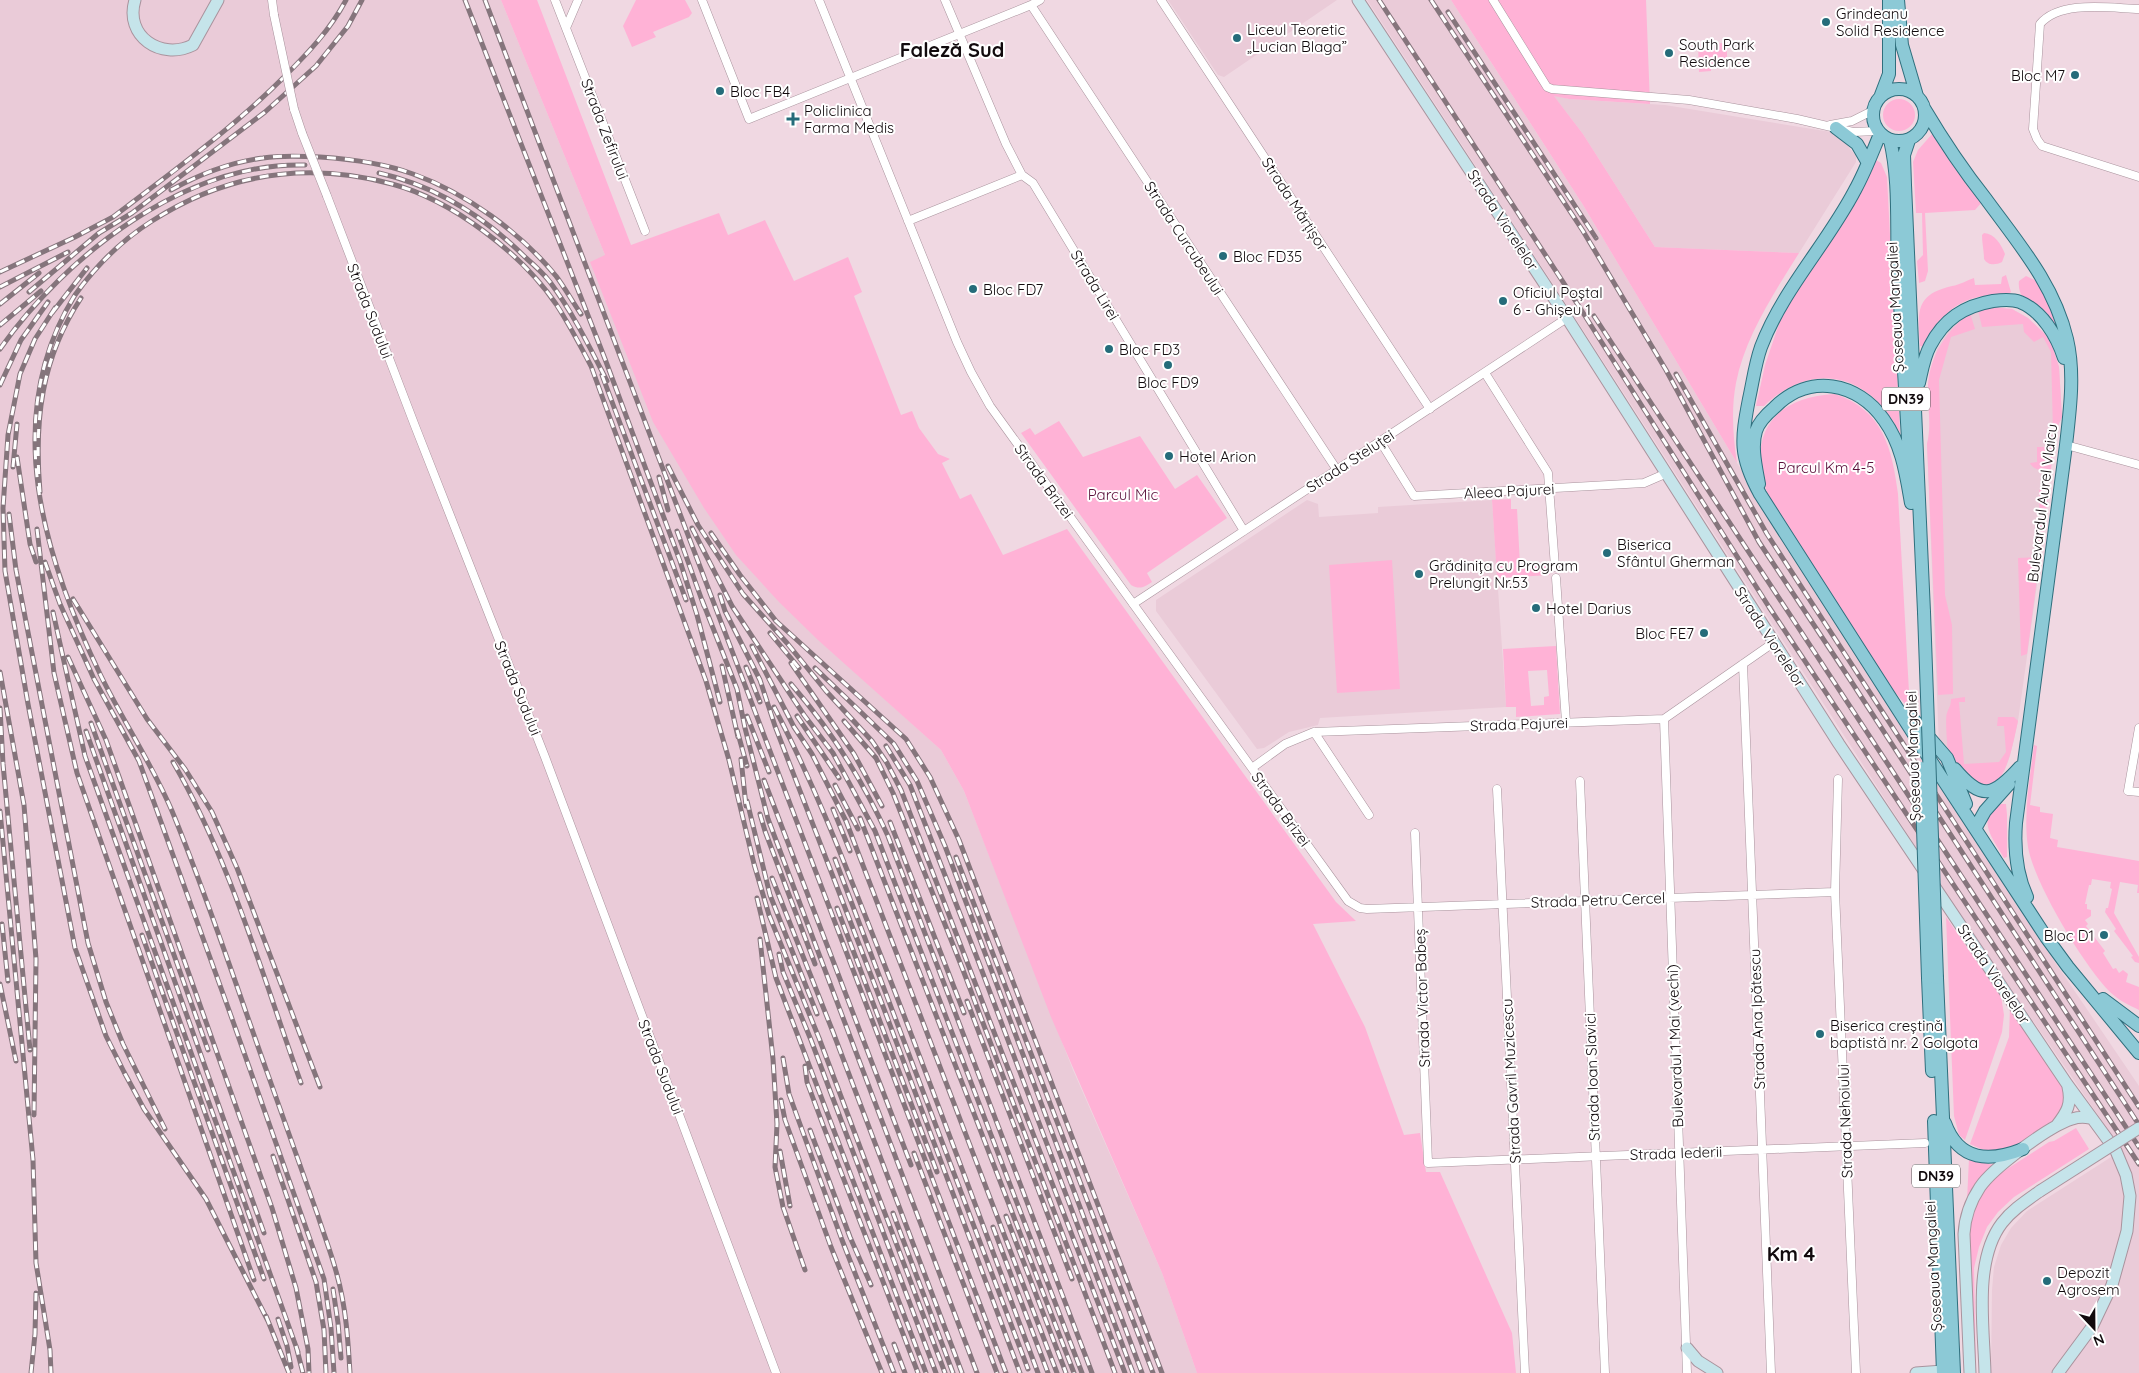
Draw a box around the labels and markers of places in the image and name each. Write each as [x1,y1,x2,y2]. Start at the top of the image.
place label: Grindeanu Solid Residence [1836,4,1945,40]
marker: Grindeanu Solid Residence [1820,16,1832,28]
place label: Liceul Teoretic „Lucian Blaga” [1247,20,1347,56]
marker: Liceul Teoretic „Lucian Blaga” [1231,32,1243,44]
place label: South Park Residence [1679,35,1754,71]
marker: South Park Residence [1663,47,1675,59]
place label: Bloc M7 [2011,66,2065,85]
marker: Bloc M7 [2069,69,2081,81]
place label: Bloc FB4 [730,82,790,101]
marker: Bloc FB4 [714,85,726,97]
place label: Policlinica Farma Medis [804,101,894,137]
marker: Policlinica Farma Medis [786,112,800,126]
place label: Bloc FD35 [1233,247,1302,266]
marker: Bloc FD35 [1217,250,1229,262]
place label: Bloc FD7 [983,280,1043,299]
marker: Bloc FD7 [967,283,979,295]
place label: Oficiul Poștal 6 - Ghișeu 1 [1513,283,1603,319]
marker: Oficiul Poștal 6 - Ghișeu 1 [1497,295,1509,307]
place label: Bloc FD3 [1119,340,1180,359]
marker: Bloc FD3 [1103,343,1115,355]
marker: Bloc FD9 [1162,359,1174,371]
place label: Bloc FD9 [1137,373,1199,392]
place label: Hotel Arion [1179,447,1256,466]
marker: Hotel Arion [1163,450,1175,462]
place label: Biserica Sfântul Gherman [1617,535,1734,571]
marker: Biserica Sfântul Gherman [1601,547,1613,559]
place label: Grădinița cu Program Prelungit Nr.53 [1429,556,1578,592]
marker: Grădinița cu Program Prelungit Nr.53 [1413,568,1425,580]
place label: Hotel Darius [1546,599,1631,618]
marker: Hotel Darius [1530,602,1542,614]
place label: Bloc FE7 [1635,624,1694,643]
marker: Bloc FE7 [1698,627,1710,639]
place label: Bloc D1 [2044,926,2094,945]
marker: Bloc D1 [2098,929,2110,941]
place label: Biserica creștină baptistă nr. 2 Golgota [1830,1016,1978,1052]
marker: Biserica creștină baptistă nr. 2 Golgota [1814,1028,1826,1040]
place label: Depozit Agrosem [2057,1263,2120,1299]
marker: Depozit Agrosem [2041,1275,2053,1287]

